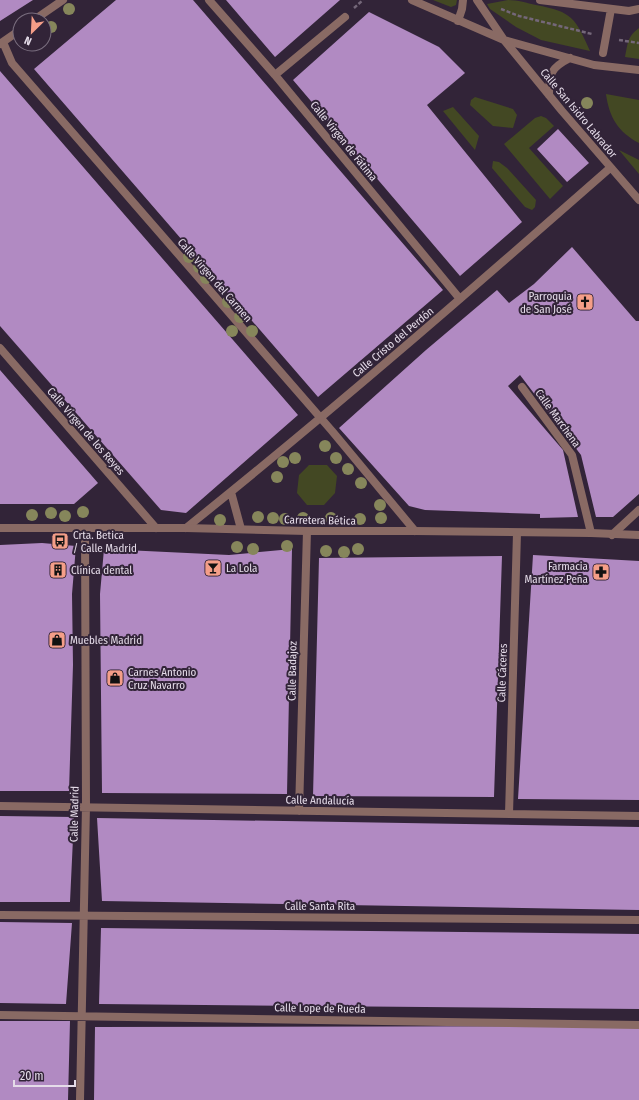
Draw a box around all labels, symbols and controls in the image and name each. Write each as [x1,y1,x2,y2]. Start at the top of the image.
north arrow [12,12,52,52]
text: N [22,33,34,48]
street label: Calle San Isidro Labrador [538,66,620,161]
street label: Calle Virgen de Fátima [307,99,380,184]
street label: Calle Virgen del Carmen [175,236,255,325]
place label: Parroquia de San José [520,290,572,316]
church icon: Parroquia de San José [575,292,595,312]
street label: Calle Cristo del Perdón [350,305,436,380]
street label: Calle Virgen de los Reyes [44,385,127,478]
street label: Calle Marchena [532,387,583,450]
street label: Carretera Bética [284,513,356,528]
place label: Crta. Betica / Calle Madrid [73,529,137,555]
bus stop icon: Crta. Betica / Calle Madrid [50,531,70,551]
bar icon: La Lola [203,558,223,578]
building icon: Clínica dental [48,560,68,580]
place label: Farmacia Martínez Peña [524,560,588,586]
place label: La Lola [226,562,257,575]
pharmacy icon: Farmacia Martínez Peña [591,562,611,582]
place label: Clínica dental [71,564,132,577]
shop icon: Muebles Madrid [47,630,67,650]
place label: Muebles Madrid [70,634,142,647]
street label: Calle Badajoz [285,640,300,701]
street label: Calle Cáceres [495,643,510,703]
place label: Carnes Antonio Cruz Navarro [128,666,197,692]
shop icon: Carnes Antonio Cruz Navarro [105,668,125,688]
street label: Calle Madrid [68,786,81,842]
street label: Calle Andalucía [285,793,355,808]
street label: Calle Santa Rita [285,900,355,913]
street label: Calle Lope de Rueda [274,1001,366,1016]
scale bar [14,1062,75,1088]
text: 20 m [20,1069,44,1083]

